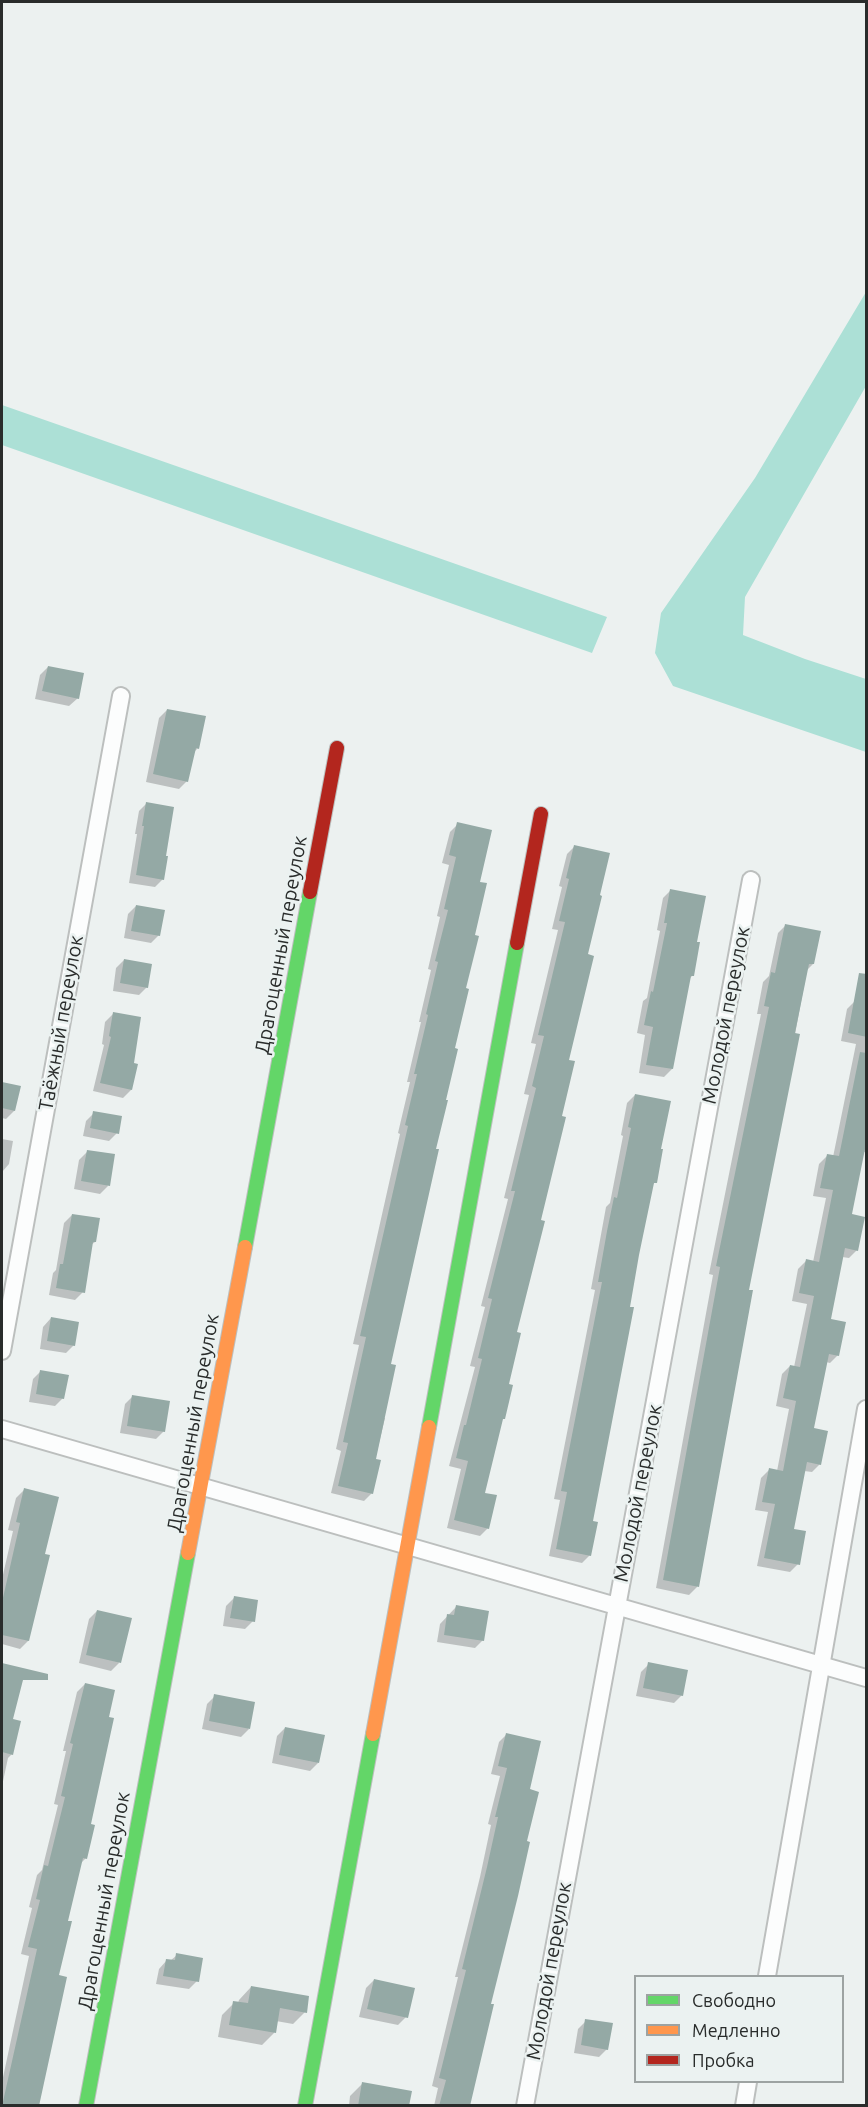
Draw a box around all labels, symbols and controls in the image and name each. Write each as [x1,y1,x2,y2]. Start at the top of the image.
street label: Драгоценный переулок [250,834,312,1056]
street label: Молодой переулок [697,924,755,1106]
street label: Таёжный переулок [34,933,88,1113]
street label: Драгоценный переулок [162,1312,224,1534]
street label: Молодой переулок [609,1402,667,1584]
street label: Драгоценный переулок [73,1790,135,2012]
street label: Молодой переулок [522,1880,576,2062]
legend [634,1975,844,2083]
text: Свободно [692,1990,776,2010]
text: Медленно [692,2020,781,2040]
text: Пробка [692,2050,755,2070]

